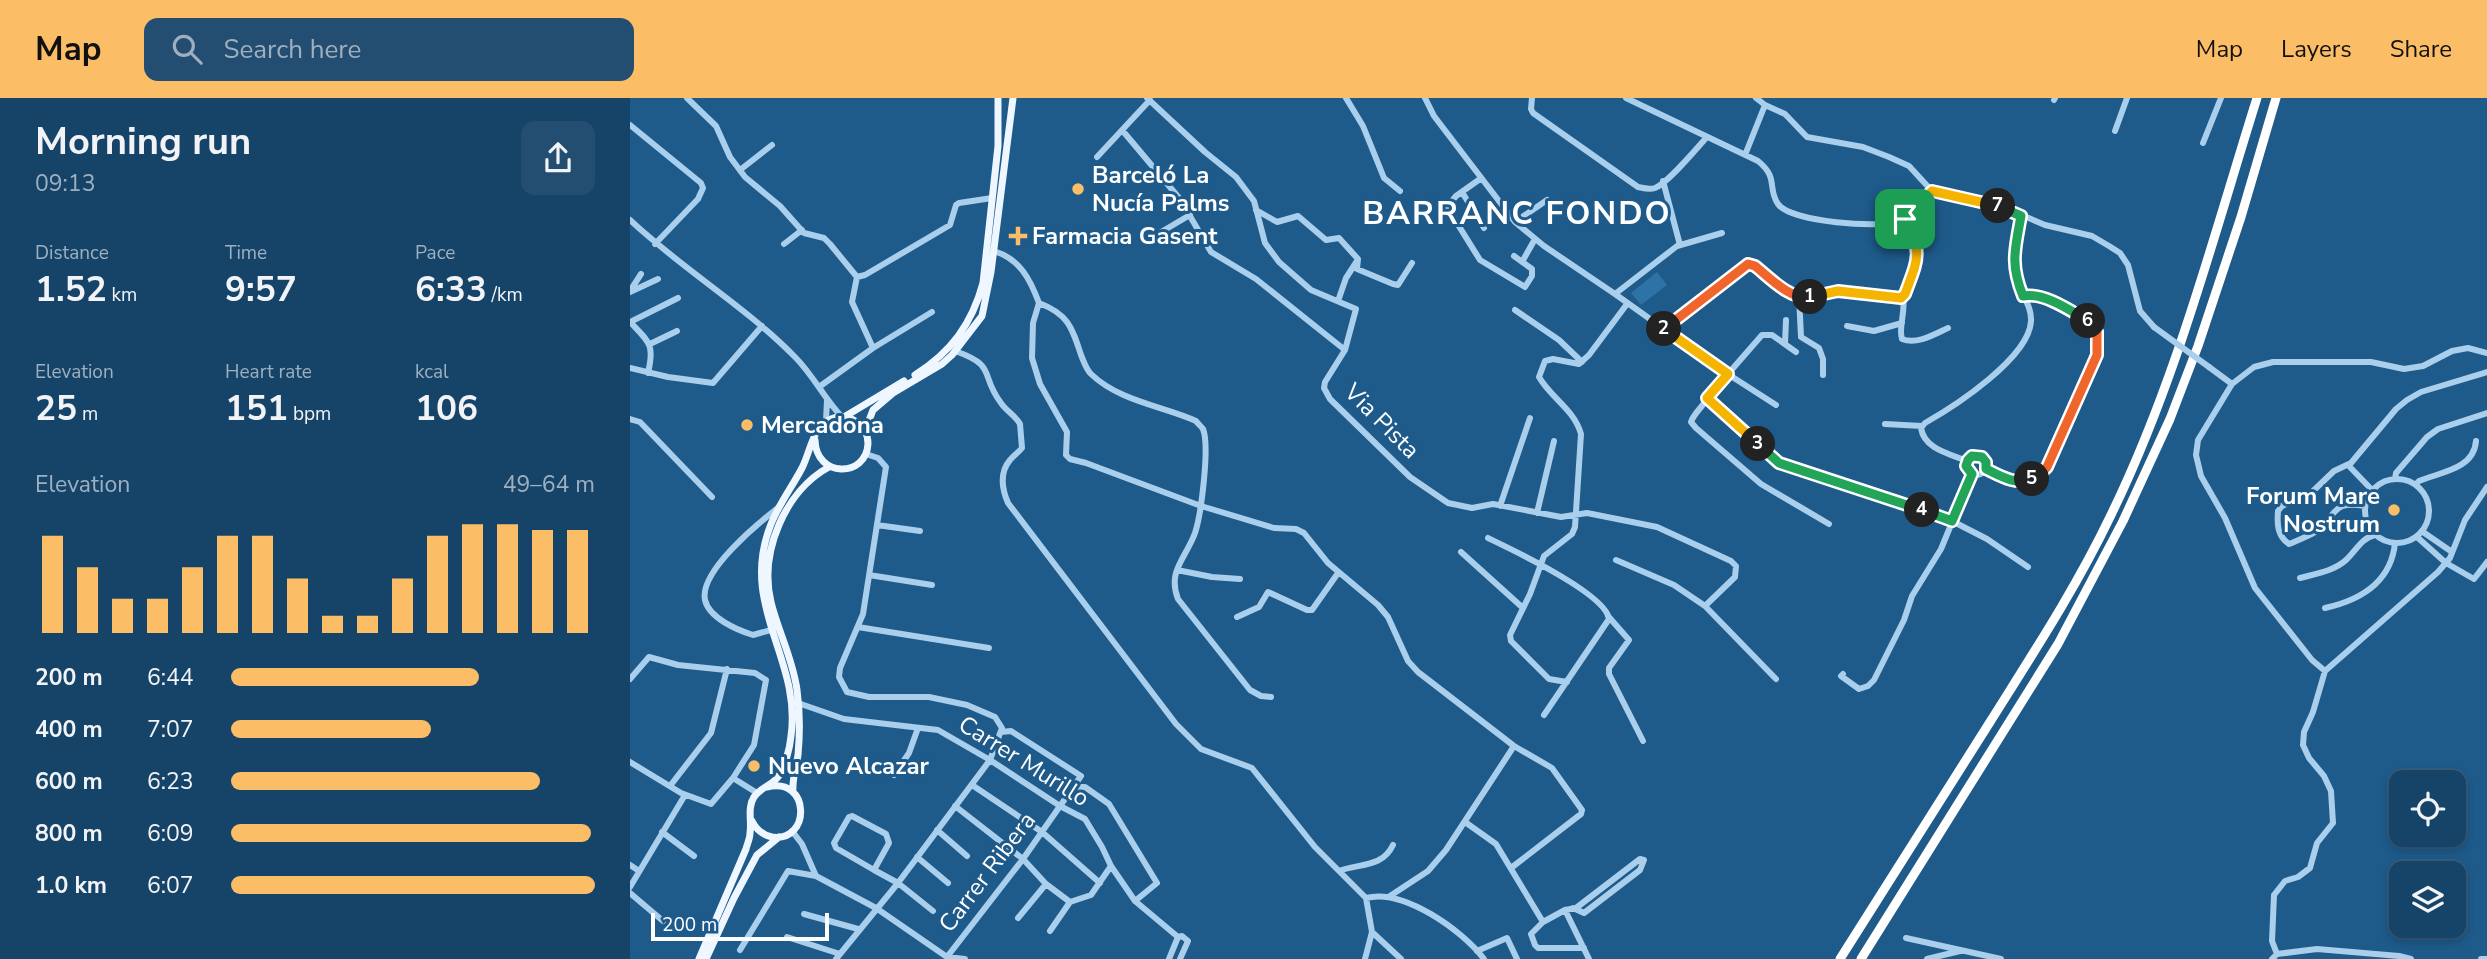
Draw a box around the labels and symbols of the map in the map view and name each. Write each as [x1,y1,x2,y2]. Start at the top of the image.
place label: Barceló La Nucía Palms [1092,159,1230,219]
marker: Barceló La Nucía Palms [1070,181,1086,197]
pin: 7 [1980,188,2016,224]
pin [1875,189,1935,249]
district label: BARRANC FONDO [1362,192,1672,235]
place label: Farmacia Gasent [1032,220,1218,252]
marker: Farmacia Gasent [1010,228,1026,244]
pin: 1 [1792,280,1828,314]
pin: 6 [2070,304,2106,339]
pin: 2 [1646,312,1682,346]
street label: Via Pista [1337,376,1427,466]
place label: Mercadona [761,409,884,441]
marker: Mercadona [739,417,755,433]
pin: 3 [1740,426,1776,462]
pin: 5 [2014,462,2050,496]
place label: Forum Mare Nostrum [2246,480,2380,540]
pin: 4 [1904,492,1940,528]
marker: Forum Mare Nostrum [2386,502,2402,518]
street label: Carrer Murillo [953,708,1095,814]
place label: Nuevo Alcazar [768,750,930,782]
marker: Nuevo Alcazar [746,758,762,774]
street label: Carrer Ribera [931,805,1043,939]
scale bar [651,910,830,942]

